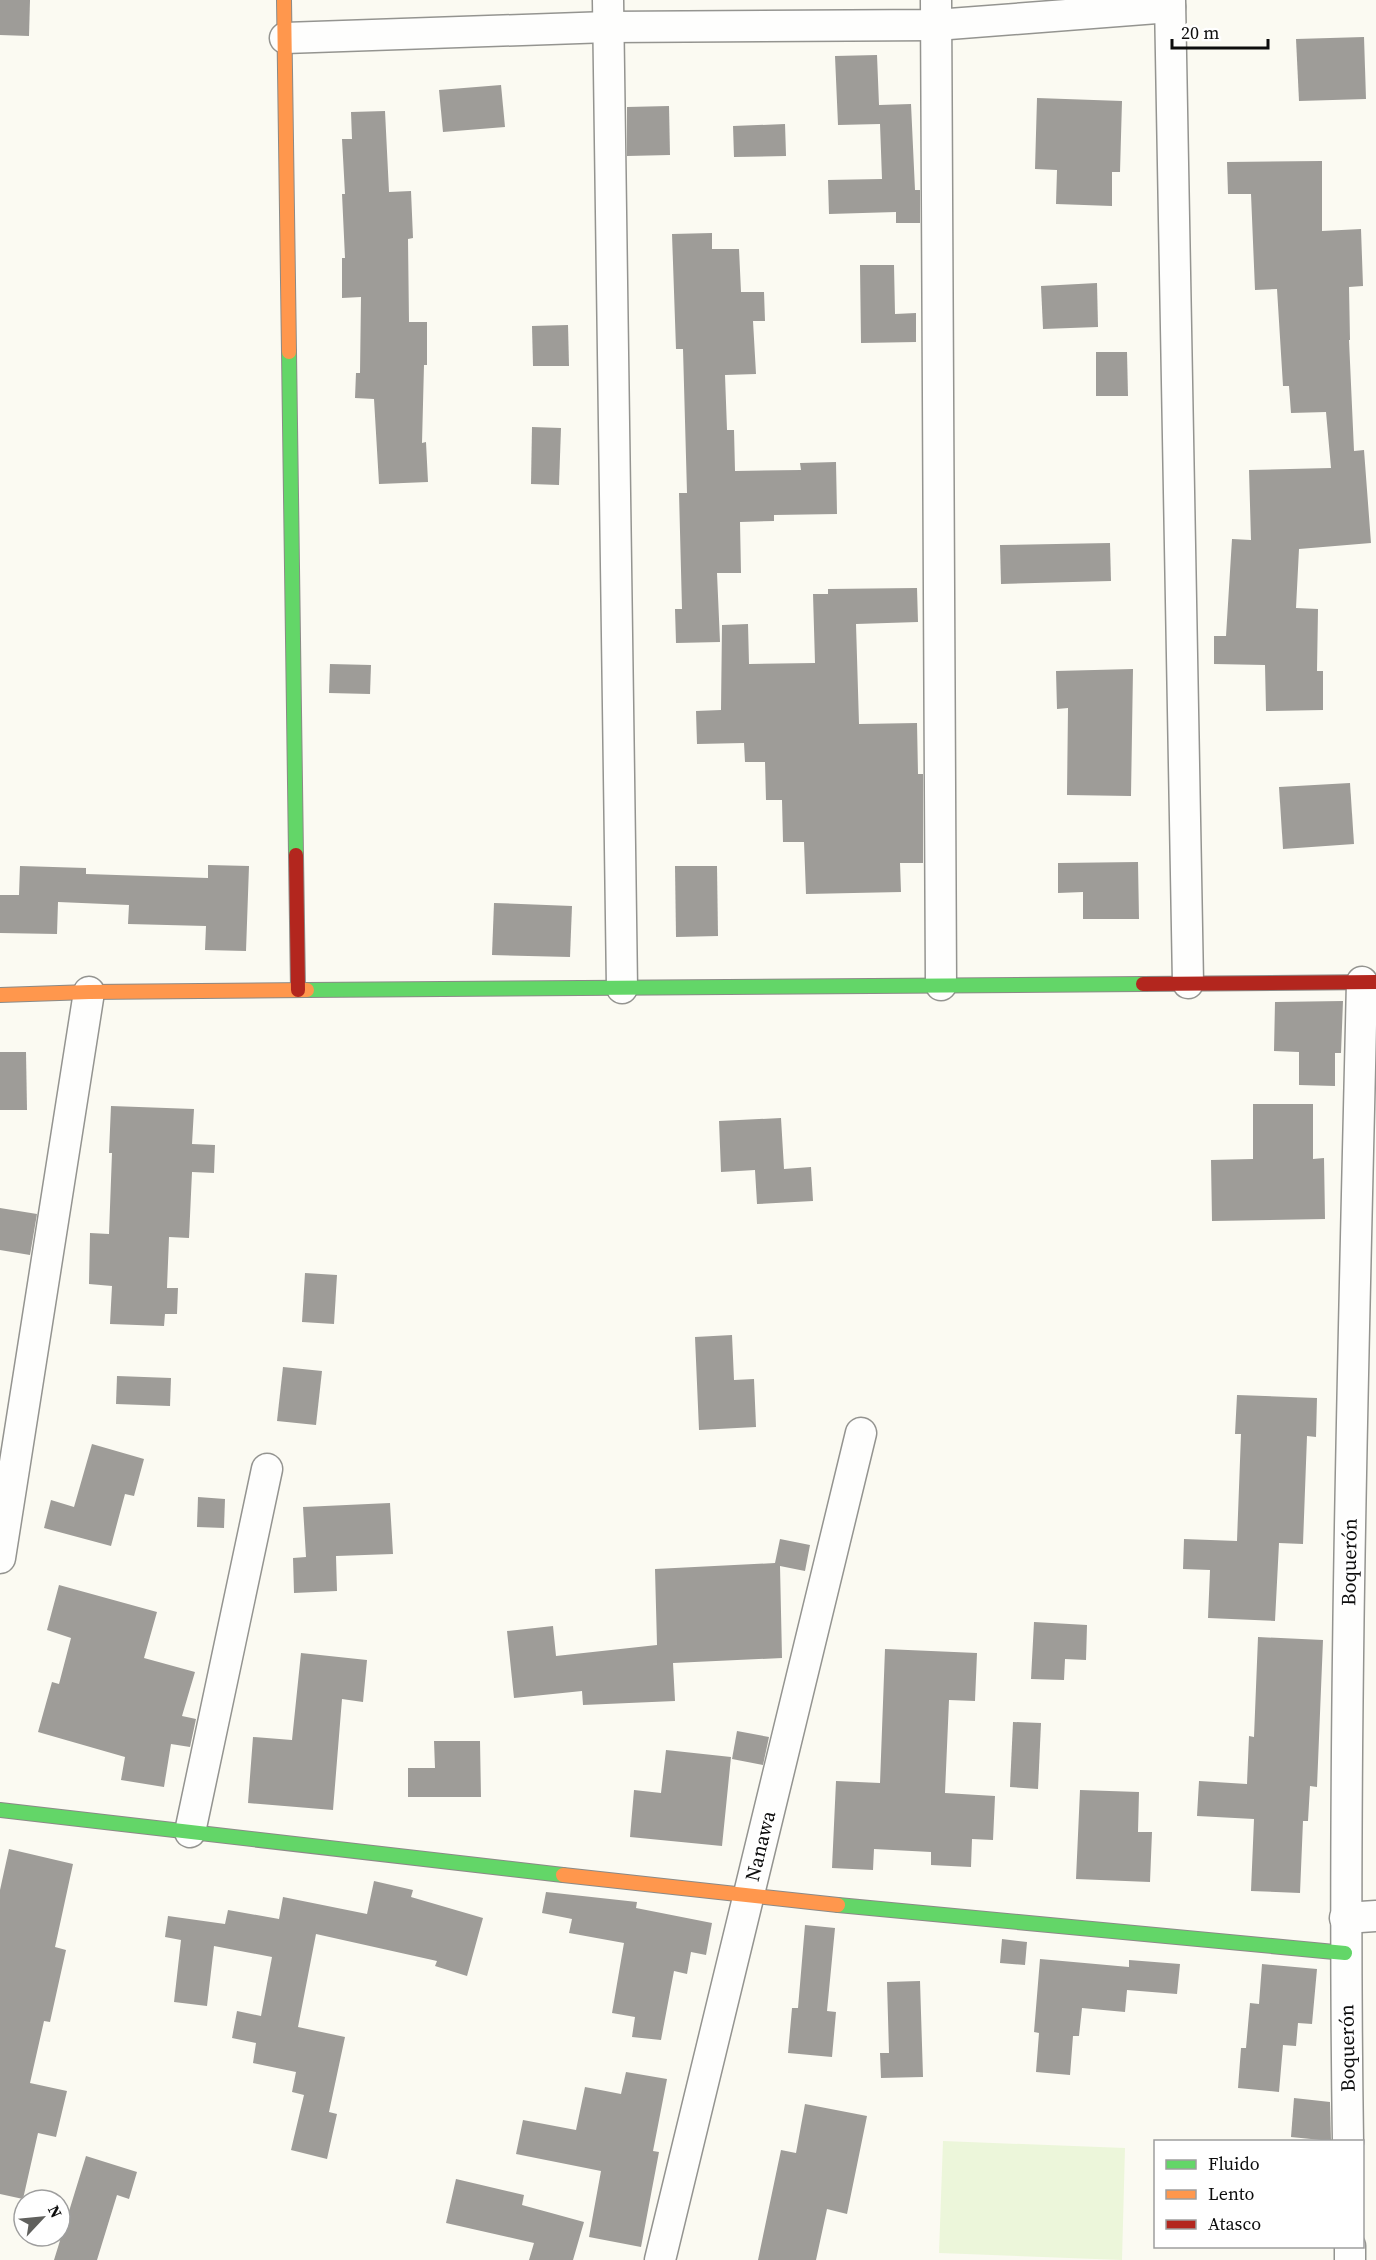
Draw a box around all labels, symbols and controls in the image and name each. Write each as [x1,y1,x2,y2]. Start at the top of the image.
scale bar [1172,12,1268,50]
text: 20 m [1181,20,1219,45]
street label: Boquerón [1334,1518,1364,1606]
street label: Nanawa [738,1807,782,1884]
street label: Boquerón [1332,2004,1362,2092]
legend [1154,2140,1364,2248]
text: Fluido [1208,2151,1260,2176]
text: Lento [1208,2181,1255,2206]
north arrow [12,2188,72,2248]
text: N [43,2201,68,2222]
text: Atasco [1208,2211,1261,2236]

